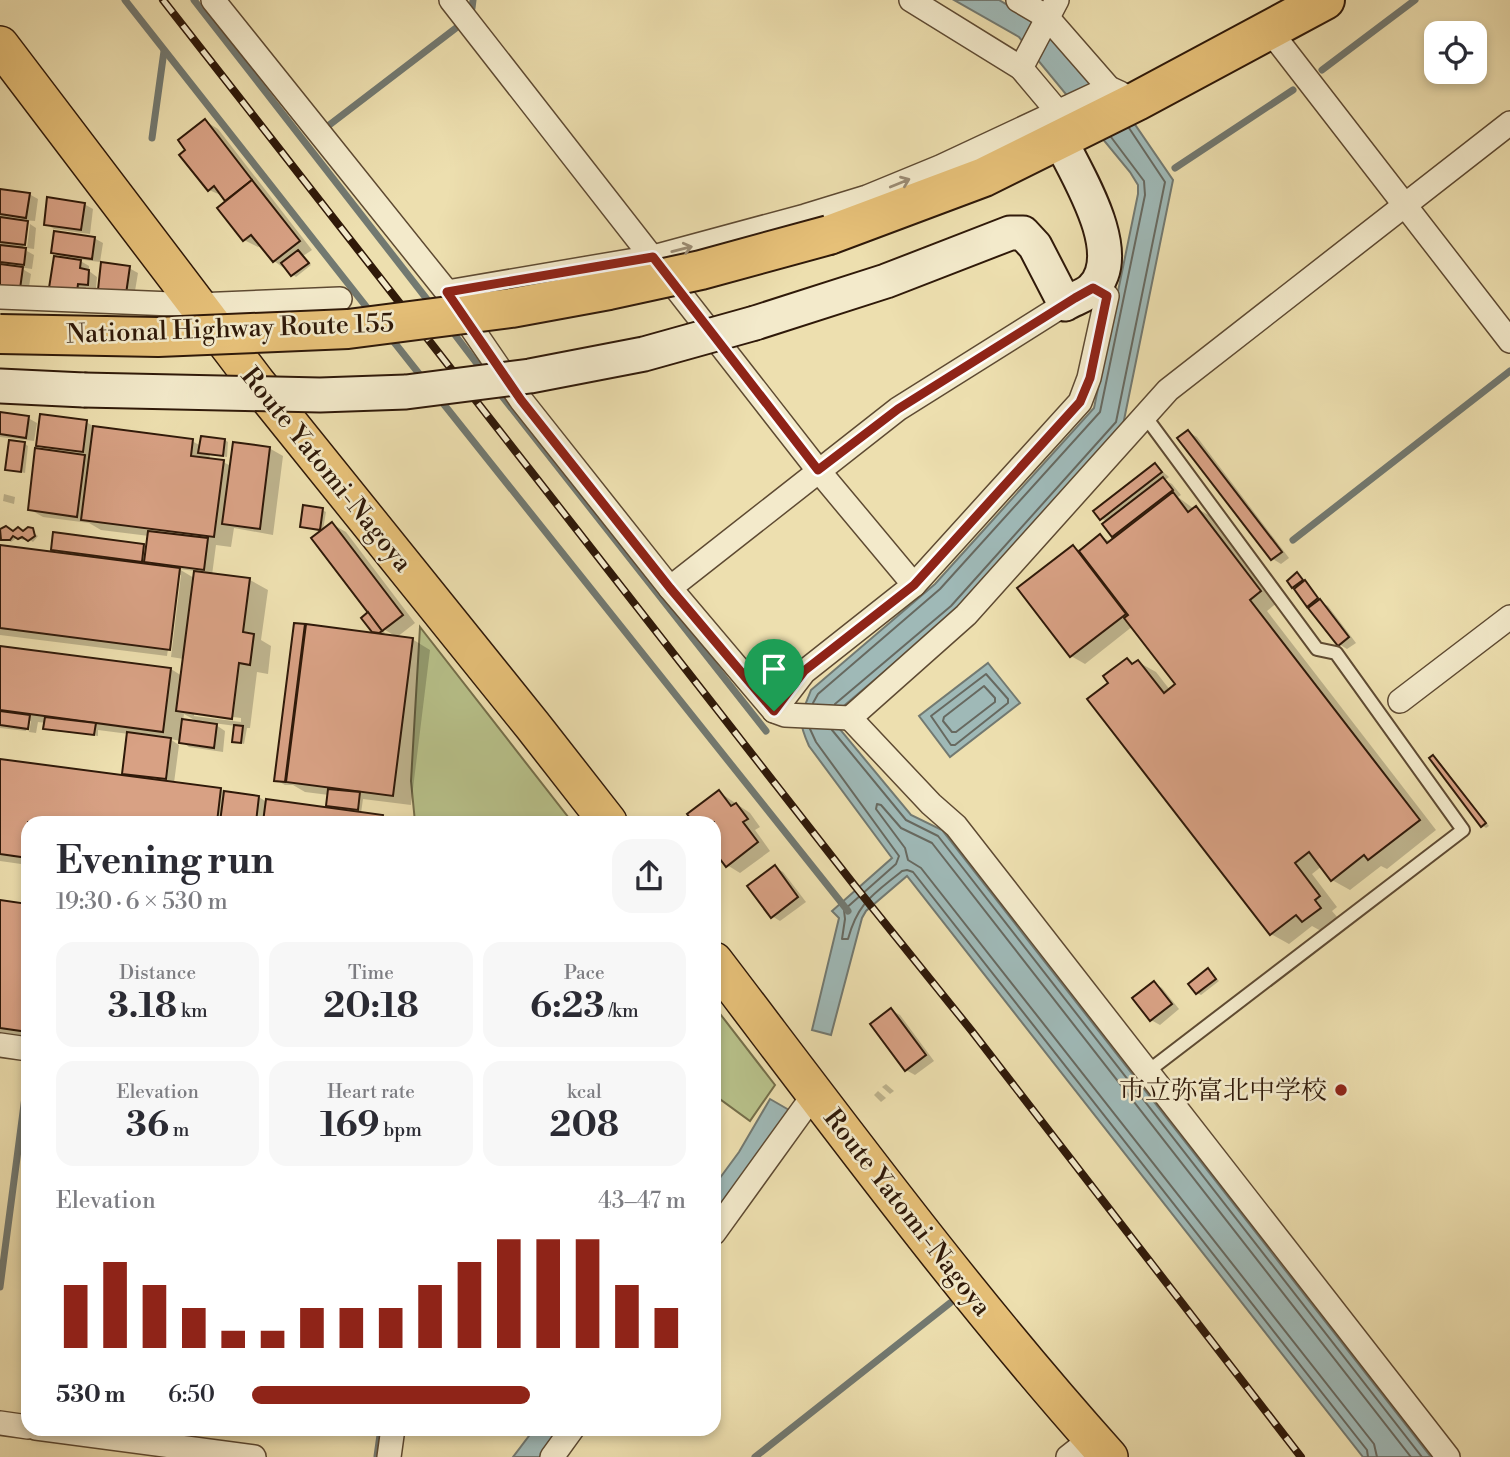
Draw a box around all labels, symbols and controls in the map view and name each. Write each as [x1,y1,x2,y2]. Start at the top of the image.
map controls [1424,21,1487,84]
button: locate [1424,21,1487,84]
one-way arrow [888,176,910,189]
one-way arrow [670,242,693,256]
street label: National Highway Route 155 [66,307,394,351]
street label: Route Yatomi-Nagoya [234,361,419,579]
pin [744,639,804,711]
icon: arrive [755,650,793,688]
text: Evening run [56,838,274,885]
button: share [612,839,686,913]
text: 19:30 · 6 × 530 m [56,888,228,916]
text: Distance [119,961,196,985]
text: Time [348,961,394,985]
text: Pace [564,961,605,985]
text: 3.18 [108,985,177,1028]
text: 20:18 [323,985,419,1028]
text: 6:23 [530,985,605,1028]
text: km [177,999,208,1023]
text: /km [605,999,639,1023]
place label: 市立弥富北中学校 [1119,1075,1327,1107]
text: Elevation [117,1080,199,1104]
text: Heart rate [327,1080,415,1104]
text: kcal [567,1080,602,1104]
marker: 市立弥富北中学校 [1333,1082,1349,1098]
street label: Route Yatomi-Nagoya [816,1103,999,1323]
text: 36 [126,1104,169,1147]
text: 169 [320,1104,380,1147]
text: 208 [550,1104,619,1147]
text: m [169,1118,190,1142]
text: bpm [380,1118,422,1142]
text: Elevation [56,1187,156,1215]
text: 43–47 m [598,1187,686,1215]
text: 530 m [56,1381,125,1409]
text: 6:50 [168,1381,215,1409]

